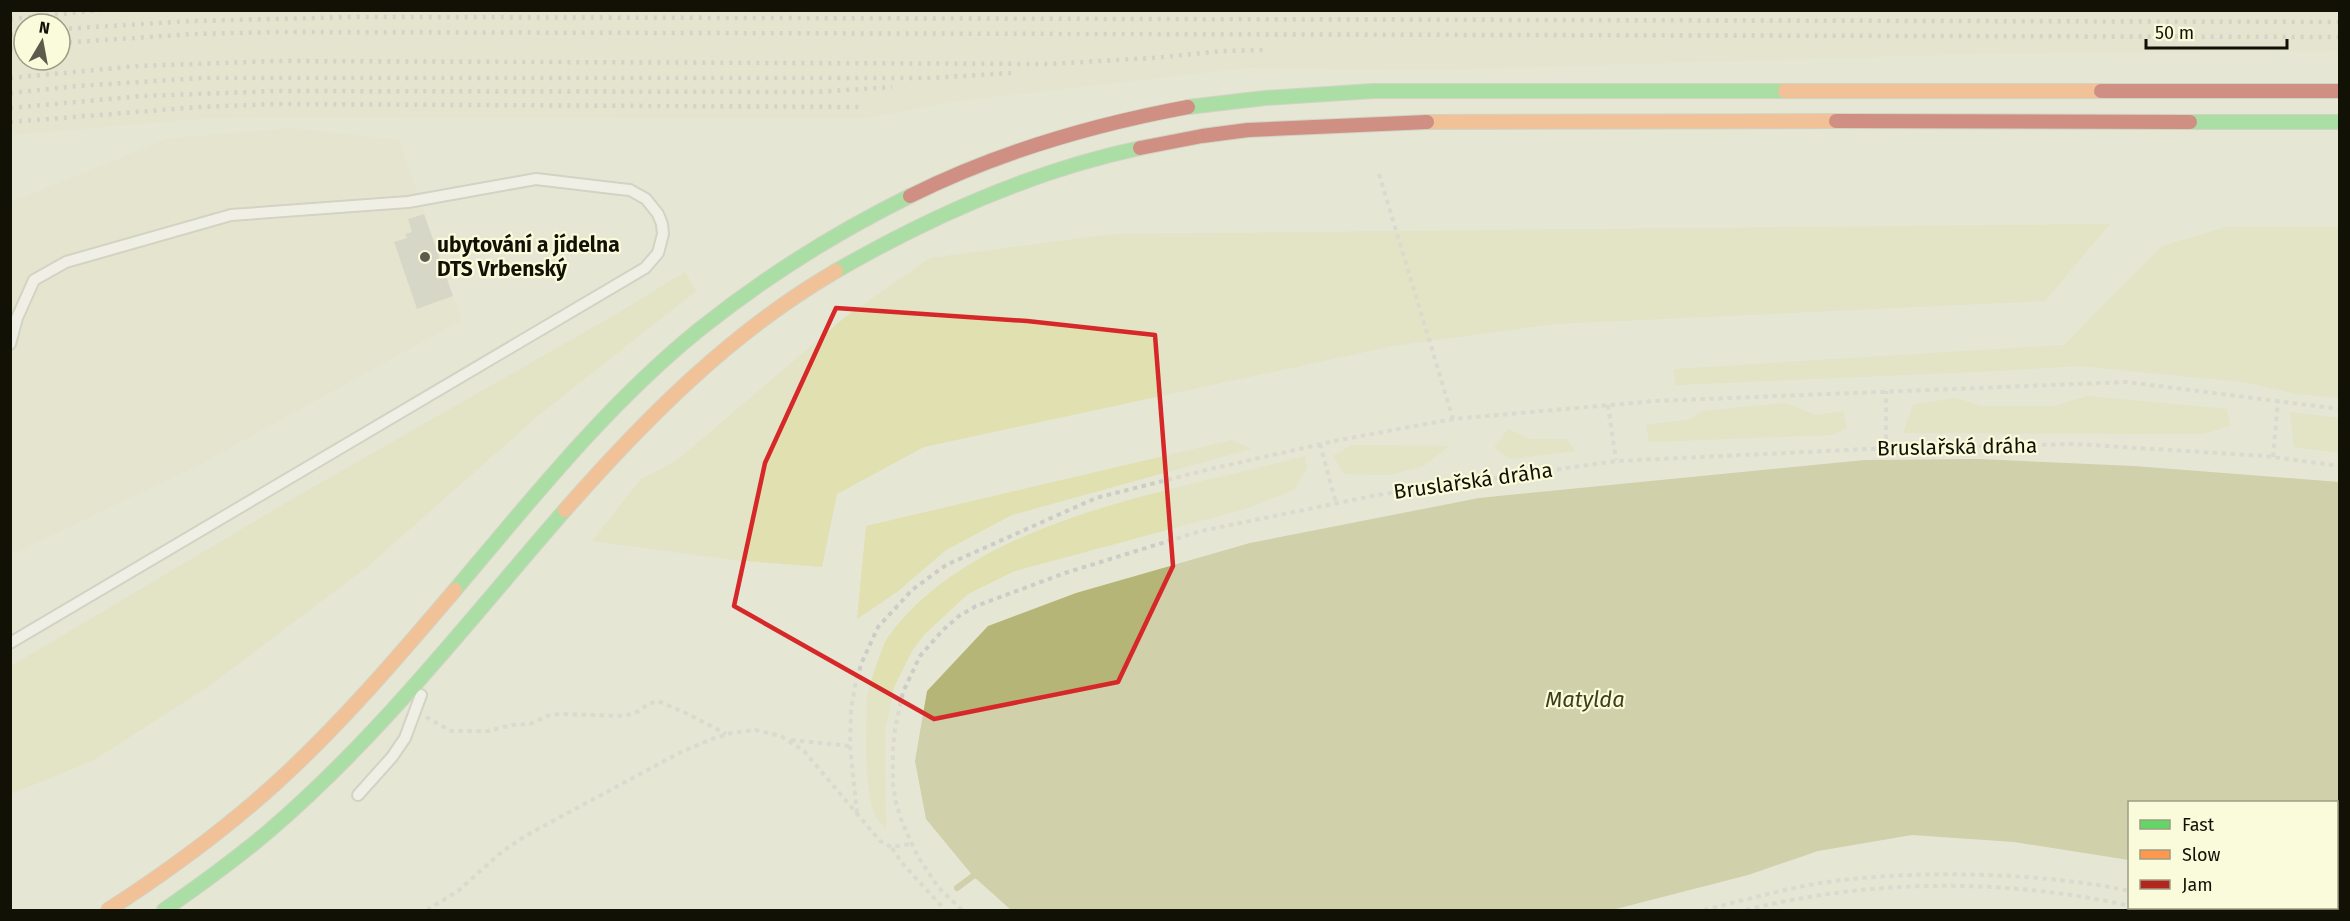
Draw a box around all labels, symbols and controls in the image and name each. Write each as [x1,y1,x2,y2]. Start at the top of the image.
north arrow [12,12,72,72]
scale bar [2146,12,2287,50]
text: N [38,17,51,38]
text: 50 m [2155,22,2194,44]
place label: ubytování a jídelna DTS Vrbenský [437,232,620,282]
marker: ubytování a jídelna DTS Vrbenský [418,250,432,264]
street label: Bruslařská dráha [1877,433,2037,461]
street label: Bruslařská dráha [1392,457,1554,505]
water label: Matylda [1545,686,1625,713]
legend [2128,801,2338,909]
text: Fast [2182,814,2215,836]
text: Slow [2182,844,2221,866]
text: Jam [2182,874,2213,896]

